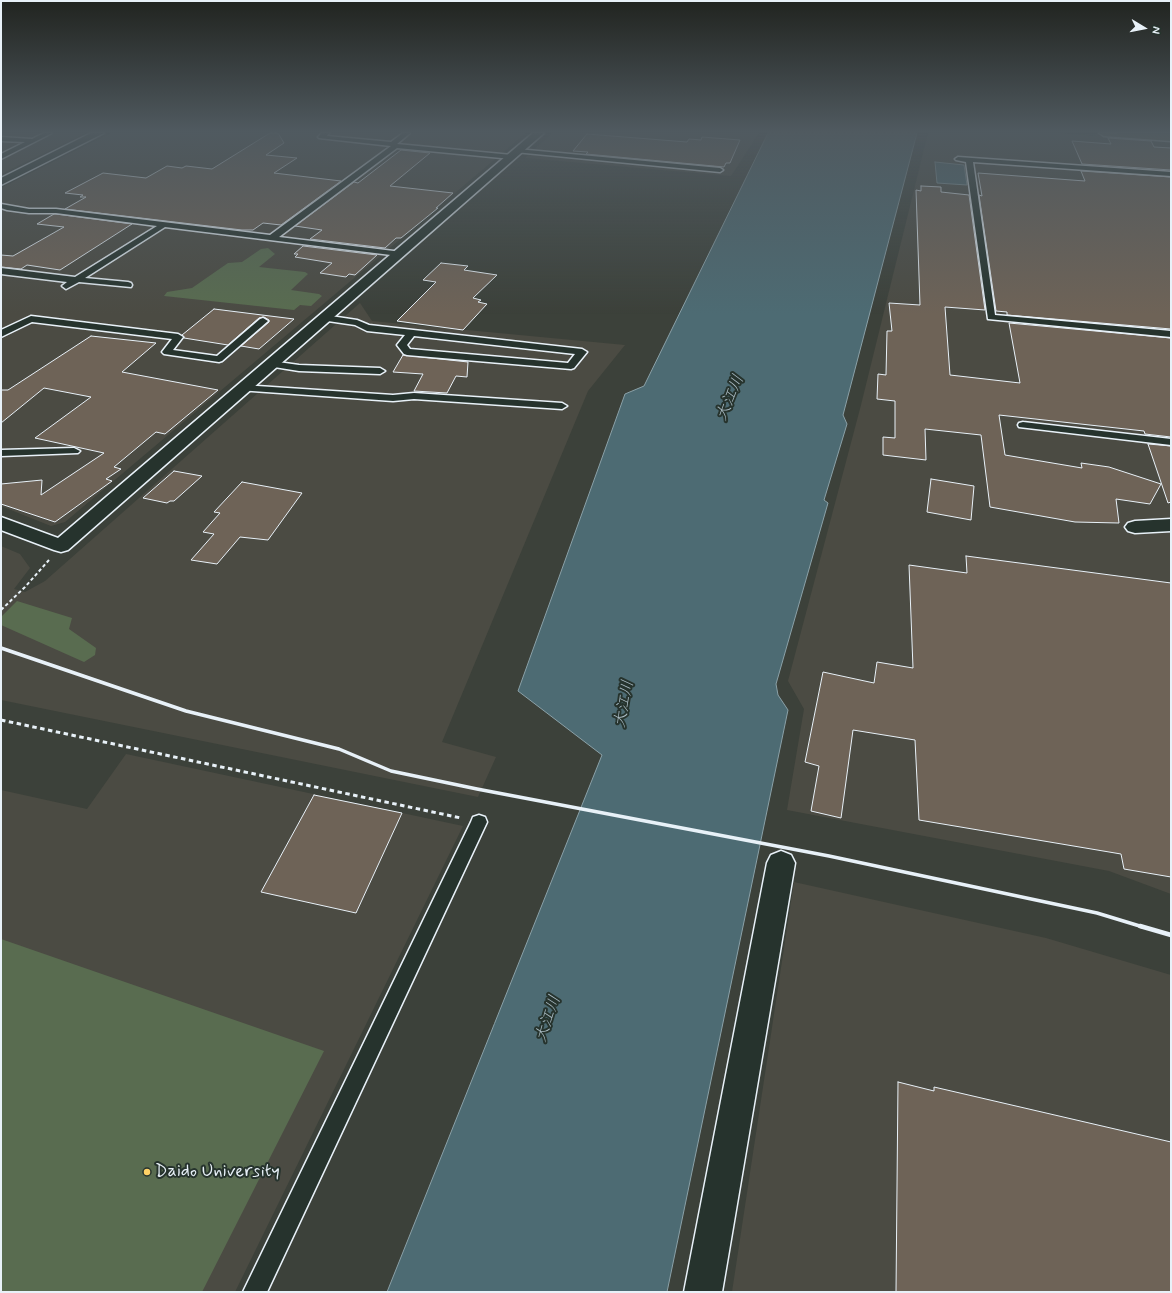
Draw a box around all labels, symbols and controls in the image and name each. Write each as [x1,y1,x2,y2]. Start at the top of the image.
north arrow [1124,8,1164,48]
text: N [1148,25,1163,35]
water label: 大江川 [713,372,749,424]
water label: 大江川 [611,679,639,729]
water label: 大江川 [532,993,566,1045]
place label: Daido University [155,1161,280,1183]
marker: Daido University [142,1167,152,1177]

